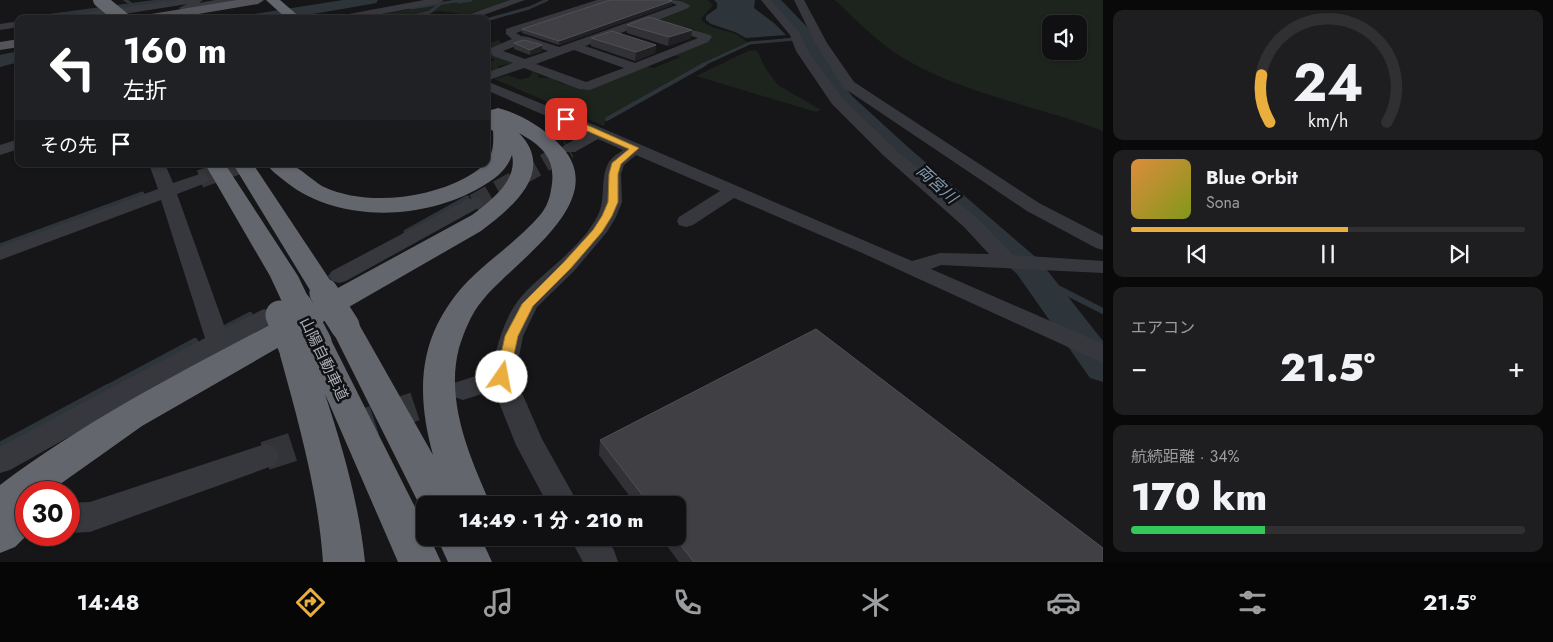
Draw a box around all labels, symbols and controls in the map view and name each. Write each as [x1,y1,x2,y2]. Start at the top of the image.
map controls [1042,15,1087,60]
button: sound [1042,15,1087,60]
text: 160 m [123,26,227,76]
icon: left [40,35,105,100]
text: 24 [1293,45,1363,121]
text: 左折 [123,74,167,106]
pin [545,98,587,140]
icon: arrive [552,105,580,133]
text: km/h [1308,108,1348,134]
icon: arrive [107,130,135,158]
text: その先 [40,132,97,159]
water label: 両宮川 [911,159,964,210]
text: Blue Orbit [1206,164,1298,191]
text: Sona [1206,191,1240,214]
icon: previous [1183,240,1211,268]
icon: pause [1314,240,1342,268]
icon: next [1445,240,1473,268]
street label: 山陽自動車道 [294,314,354,404]
text: エアコン [1131,316,1195,339]
text: 21.5° [1280,340,1375,395]
text: − [1131,347,1148,388]
text: + [1508,347,1525,388]
position arrow [475,350,527,402]
text: 航続距離 · 34% [1131,445,1239,468]
text: 170 km [1131,469,1267,524]
speed limit sign: 30 [15,481,80,546]
text: 14:49 · 1 分 · 210 m [459,507,643,534]
icon: directions [293,585,328,620]
icon: music [481,585,516,620]
icon: phone [670,585,705,620]
icon: climate [858,585,893,620]
icon: car [1046,585,1081,620]
icon: filters [1235,585,1270,620]
text: 14:48 [77,586,139,618]
text: 21.5° [1423,586,1476,618]

